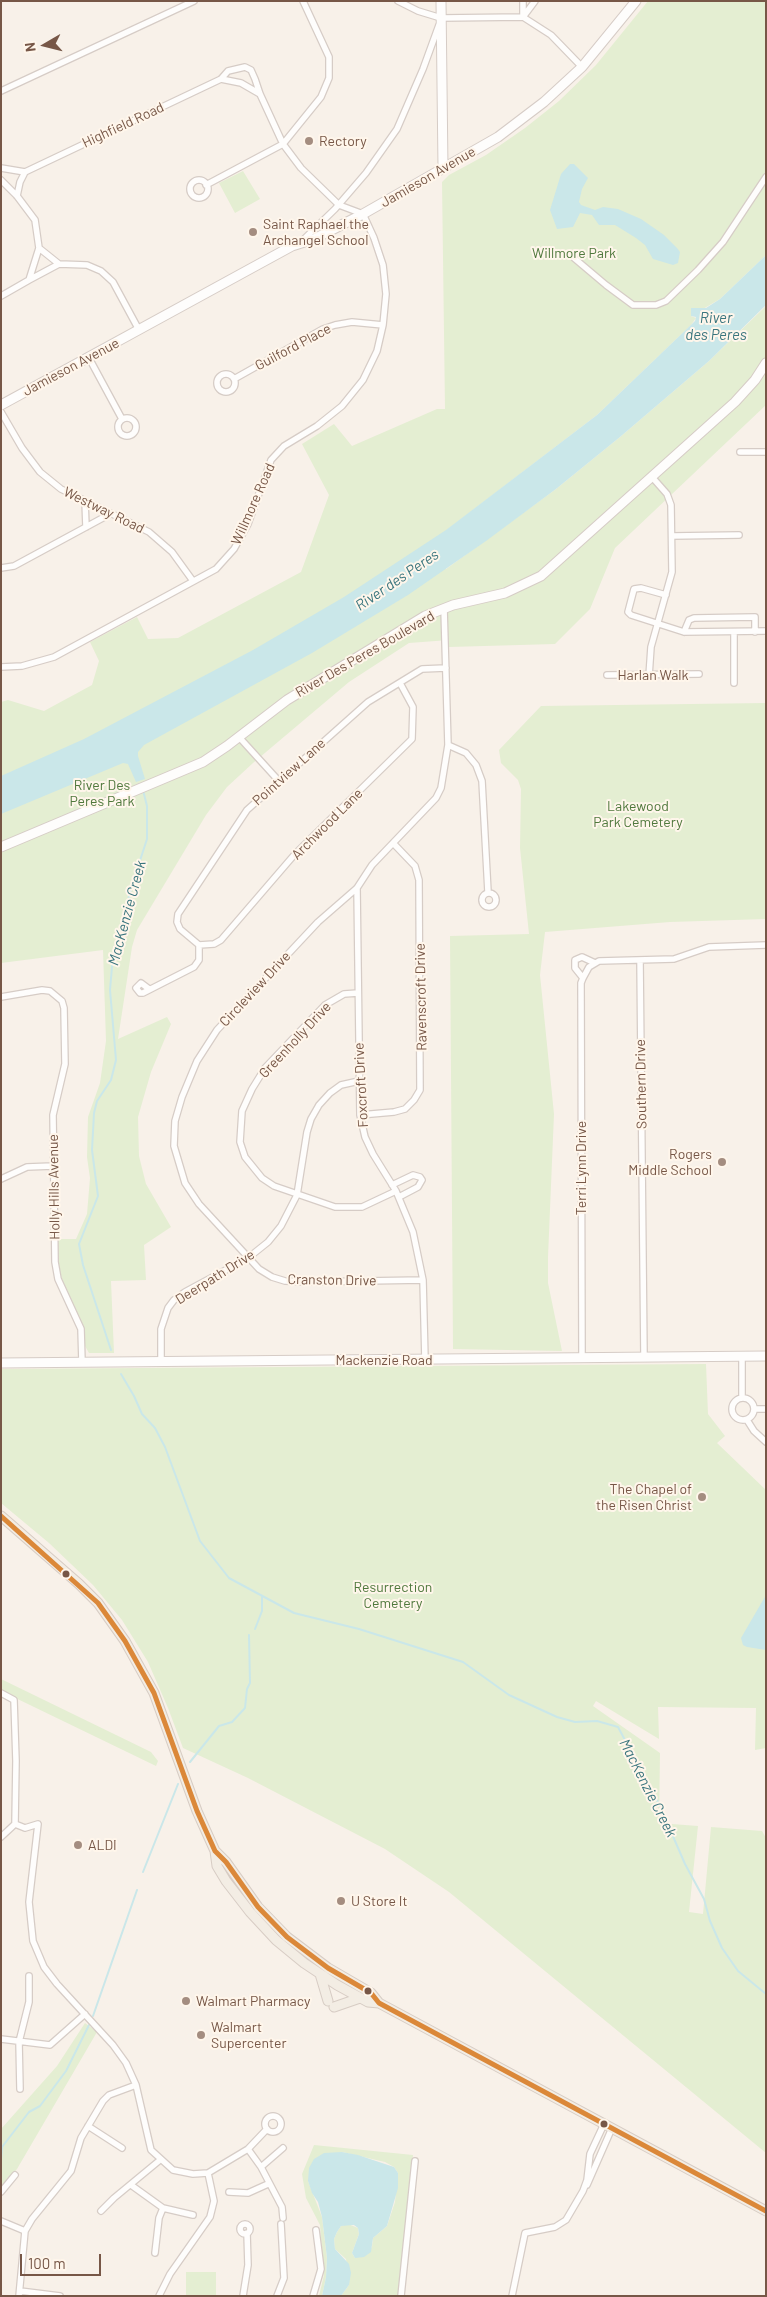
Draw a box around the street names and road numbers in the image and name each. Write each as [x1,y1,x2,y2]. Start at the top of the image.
street label: Highfield Road [79,99,167,151]
street label: Jamieson Avenue [378,143,478,211]
street label: Guilford Place [252,320,334,374]
street label: Jamieson Avenue [20,334,122,400]
street label: Willmore Road [228,461,278,547]
street label: Westway Road [61,483,147,537]
street label: River Des Peres Boulevard [293,607,437,701]
street label: Harlan Walk [617,667,689,683]
street label: Pointview Lane [249,735,329,809]
street label: Archwood Lane [288,785,366,863]
street label: Ravenscroft Drive [412,943,430,1051]
street label: Circleview Drive [216,948,294,1030]
street label: Greenholly Drive [255,998,335,1082]
street label: Southern Drive [632,1039,650,1129]
street label: Foxcroft Drive [350,1042,372,1128]
street label: Terri Lynn Drive [573,1121,589,1215]
street label: Holly Hills Avenue [45,1134,63,1240]
street label: Deerpath Drive [172,1246,258,1308]
street label: Cranston Drive [287,1271,377,1289]
street label: Mackenzie Road [335,1352,433,1368]

